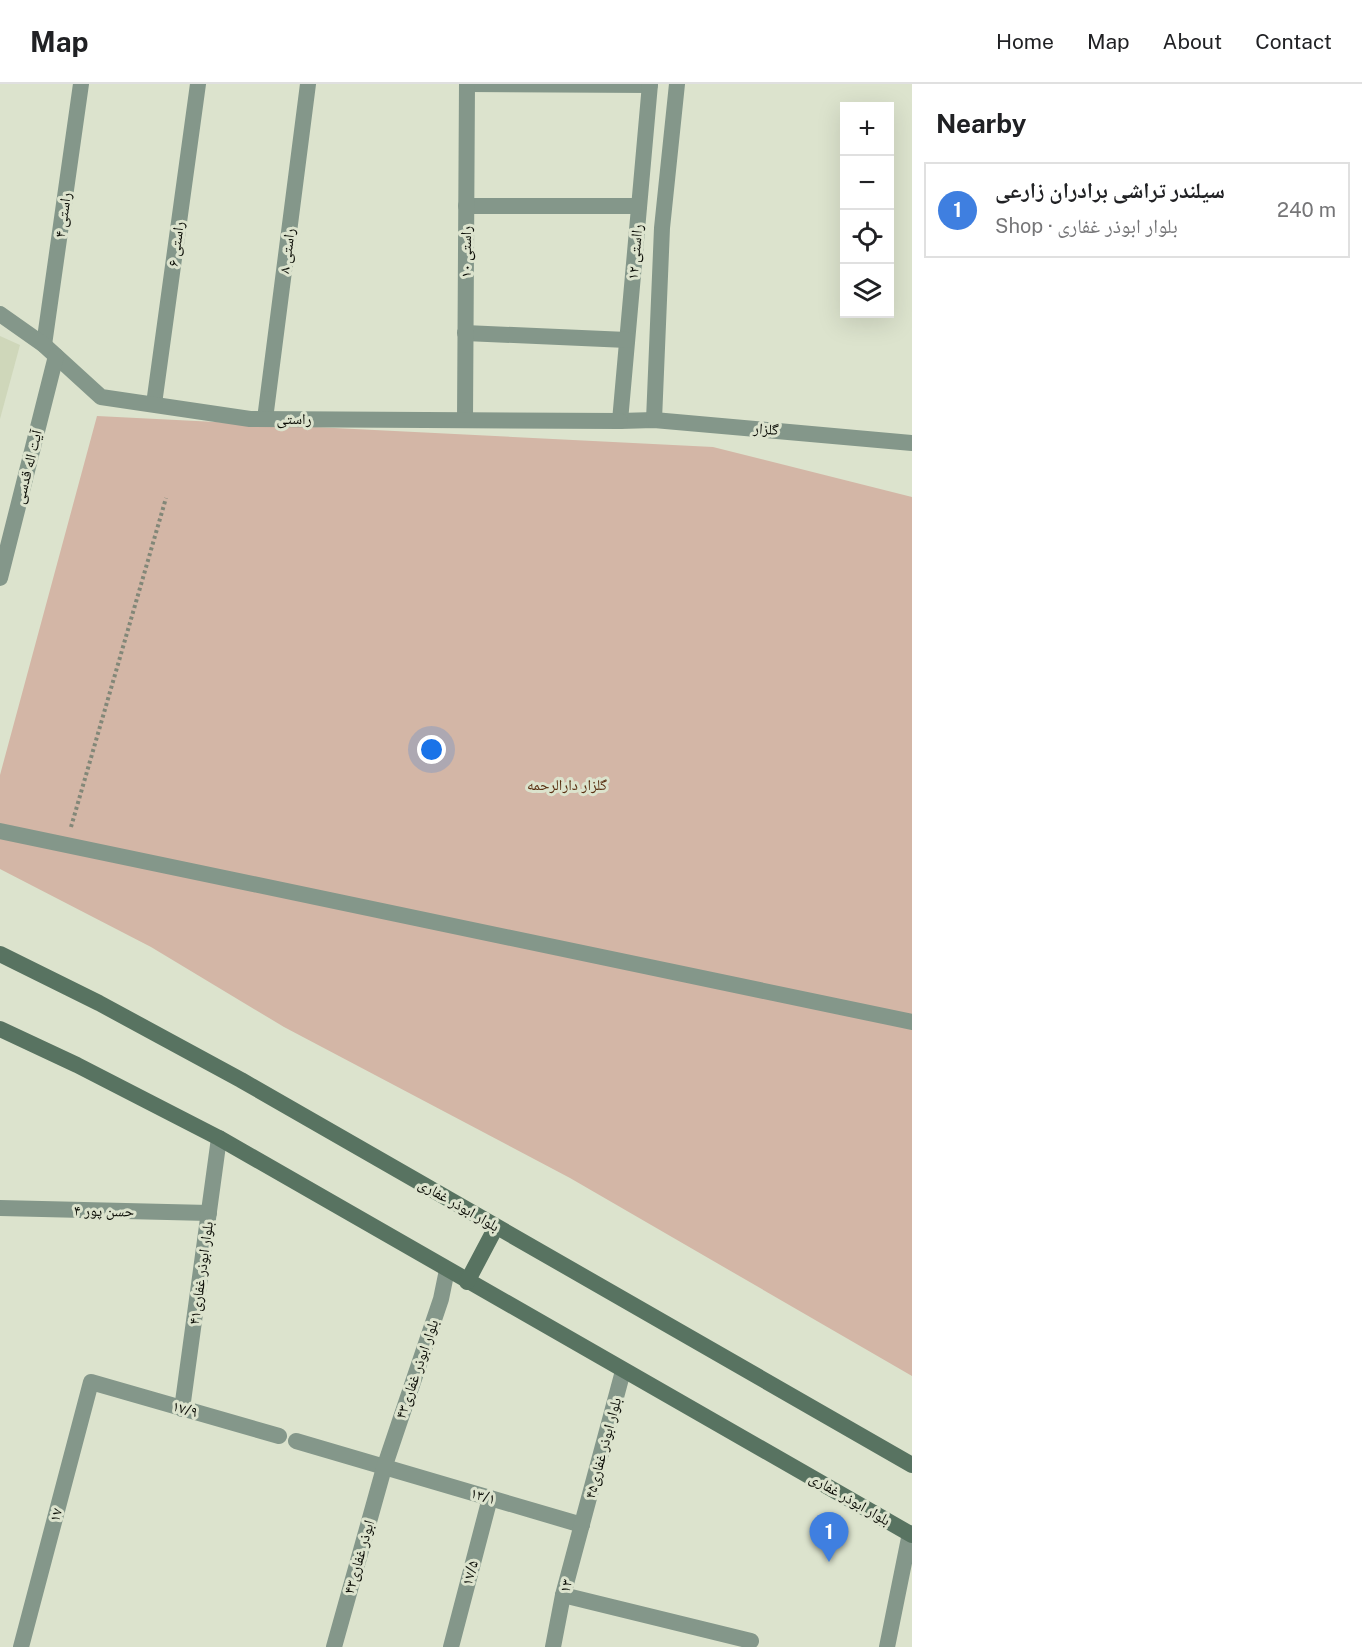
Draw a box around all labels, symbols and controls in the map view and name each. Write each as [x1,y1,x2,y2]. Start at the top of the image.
text: Map [30,25,89,58]
text: Home [996,29,1054,54]
text: Map [1087,29,1130,54]
text: About [1163,29,1222,54]
text: Contact [1255,29,1332,54]
map controls [840,102,894,318]
button: + [840,102,894,156]
text: Nearby [936,108,1026,139]
button: − [840,156,894,210]
text: سیلندر تراشی برادران زارعی [995,177,1225,203]
street label: راستی ۴ [51,191,76,239]
text: 1 [953,198,962,222]
text: 240 m [1277,198,1336,222]
button: locate [840,210,894,264]
text: Shop · بلوار ابوذر غفاری [995,214,1178,238]
street label: راستی ۶ [164,220,189,268]
street label: ۱۲ رااستی [624,223,647,281]
street label: راستی ۱۰ [457,226,476,278]
street label: راستی ۸ [275,227,300,275]
button: layers [840,264,894,318]
street label: راستی [277,410,312,429]
street label: گلزار [752,419,780,439]
street label: آیت اله قدسی [10,427,47,506]
your location [417,735,446,764]
park label: گلزار دارالرحمه [527,776,607,794]
street label: بلوار ابوذر غفاری [415,1175,503,1236]
street label: ۴ حسن پور [74,1201,135,1222]
street label: بلوار ابوذر غفاری۴۱ [185,1220,218,1326]
street label: بلوار ابوذر غفاری۴۳ [392,1317,443,1421]
street label: بلوار ابوذر غفاری۴۵ [581,1395,626,1501]
street label: ۱۷/۹ [171,1397,200,1420]
street label: بلوار ابوذر غفاری [806,1469,894,1530]
street label: ۱۳/۱ [469,1484,498,1507]
street label: ۱۷ [46,1506,66,1524]
pin: 1 [810,1512,848,1562]
street label: ۴۳ابوذر غفاری [340,1518,379,1596]
street label: ۱۷/۵ [458,1558,481,1587]
street label: ۱۳ [556,1577,575,1594]

